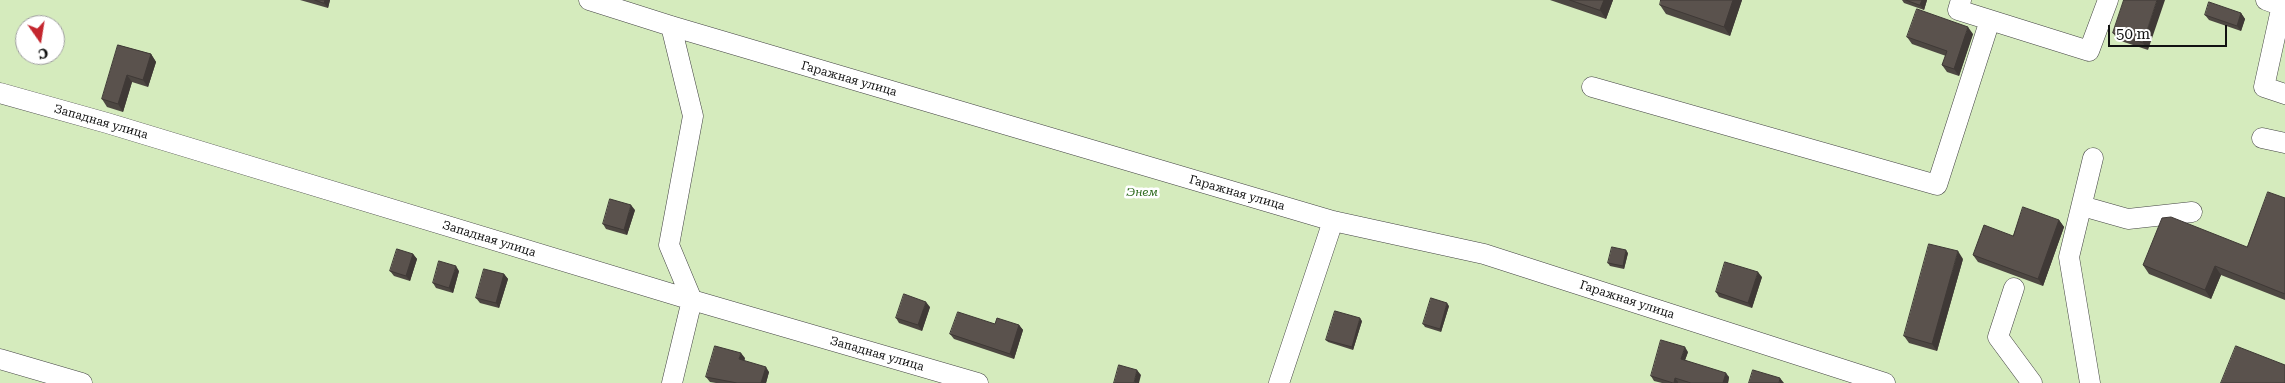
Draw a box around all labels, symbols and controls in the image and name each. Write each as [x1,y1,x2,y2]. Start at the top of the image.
north arrow [15,15,65,65]
scale bar [2110,15,2229,47]
text: 50 m [2116,25,2150,43]
text: С [37,45,50,63]
street label: Гаражная улица [800,58,898,100]
street label: Западная улица [52,102,150,142]
street label: Гаражная улица [1188,172,1286,214]
park label: Энем [1126,185,1158,199]
street label: Западная улица [440,218,538,260]
street label: Гаражная улица [1578,278,1676,322]
street label: Западная улица [828,334,926,374]

